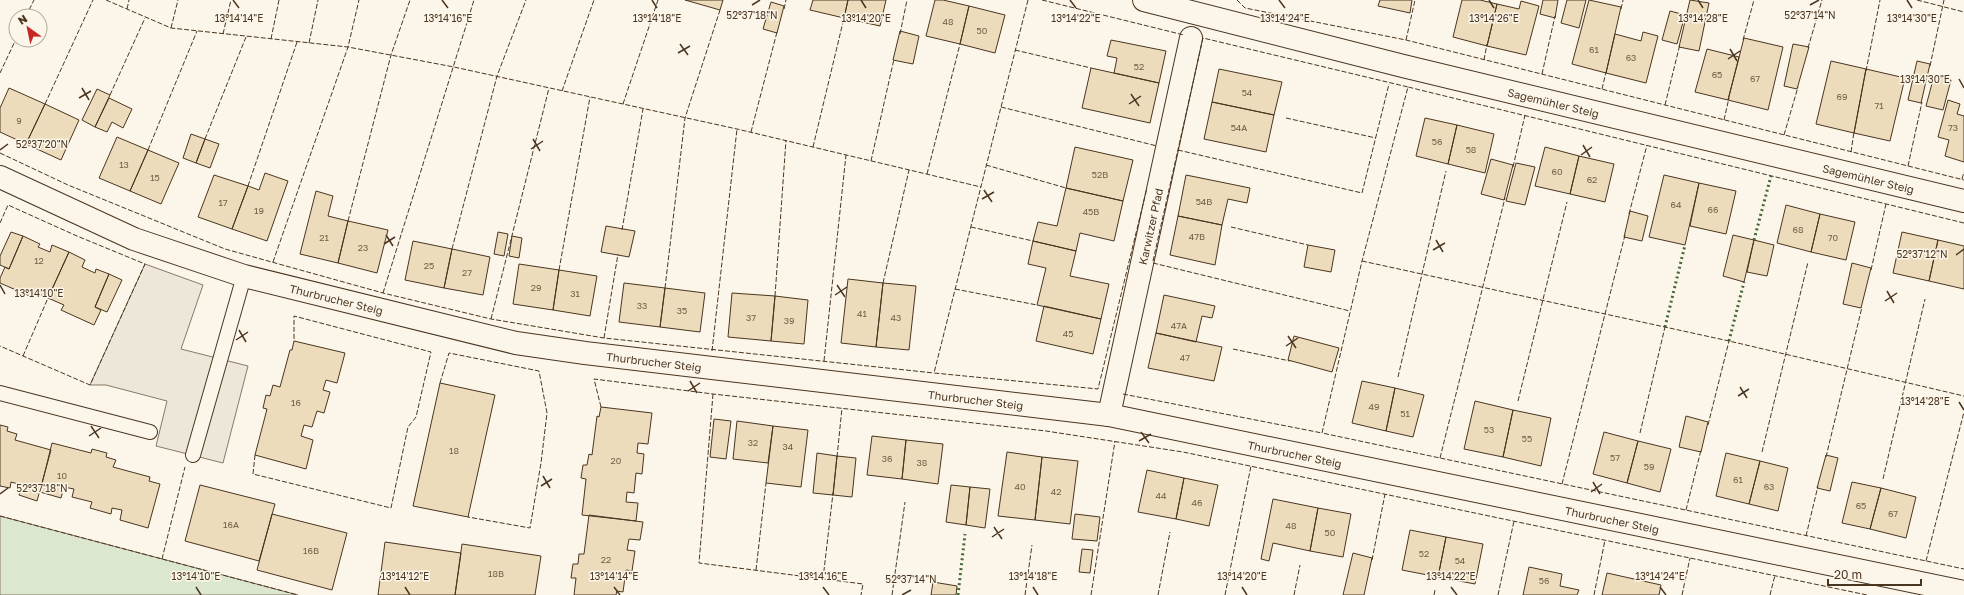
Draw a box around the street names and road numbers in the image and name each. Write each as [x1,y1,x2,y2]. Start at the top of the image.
street label: Sagemühler Steig [1506,85,1601,119]
street label: Sagemühler Steig [1821,161,1916,195]
street label: Karwitzer Pfad [1135,187,1165,266]
street label: Thurbrucher Steig [288,281,385,317]
street label: Thurbrucher Steig [606,349,702,373]
street label: Thurbrucher Steig [927,387,1024,411]
street label: Thurbrucher Steig [1247,437,1343,470]
street label: Thurbrucher Steig [1564,503,1660,535]

